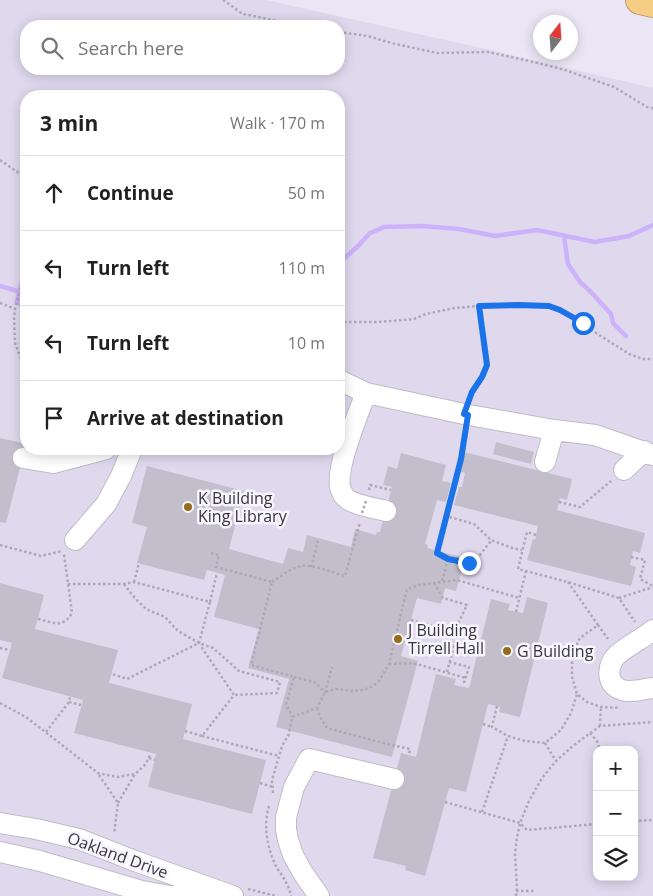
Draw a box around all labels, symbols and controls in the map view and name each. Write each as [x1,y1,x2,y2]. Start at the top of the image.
north arrow [533,15,578,60]
search box [20,20,345,75]
icon: search [38,34,66,62]
text: Search here [78,35,184,61]
text: 3 min [40,109,98,137]
text: Walk · 170 m [230,112,325,134]
icon: ahead [40,179,68,207]
text: Continue [87,180,174,206]
text: 50 m [288,182,325,204]
icon: left [40,254,68,282]
text: Turn left [87,255,169,281]
text: 110 m [279,257,325,279]
route start [572,312,595,335]
icon: left [40,329,68,357]
text: Turn left [87,330,169,356]
text: 10 m [288,332,325,354]
icon: arrive [40,404,68,432]
text: Arrive at destination [87,405,284,431]
place label: K Building King Library [198,487,288,527]
marker: K Building King Library [182,501,194,513]
route end [458,552,481,575]
place label: J Building Tirrell Hall [406,619,484,659]
marker: J Building Tirrell Hall [392,633,404,645]
place label: G Building [517,640,594,662]
marker: G Building [501,645,513,657]
map controls [593,746,638,881]
button: + [593,746,638,791]
button: − [593,791,638,836]
street label: Oakland Drive [65,827,171,883]
button: layers [593,836,638,881]

